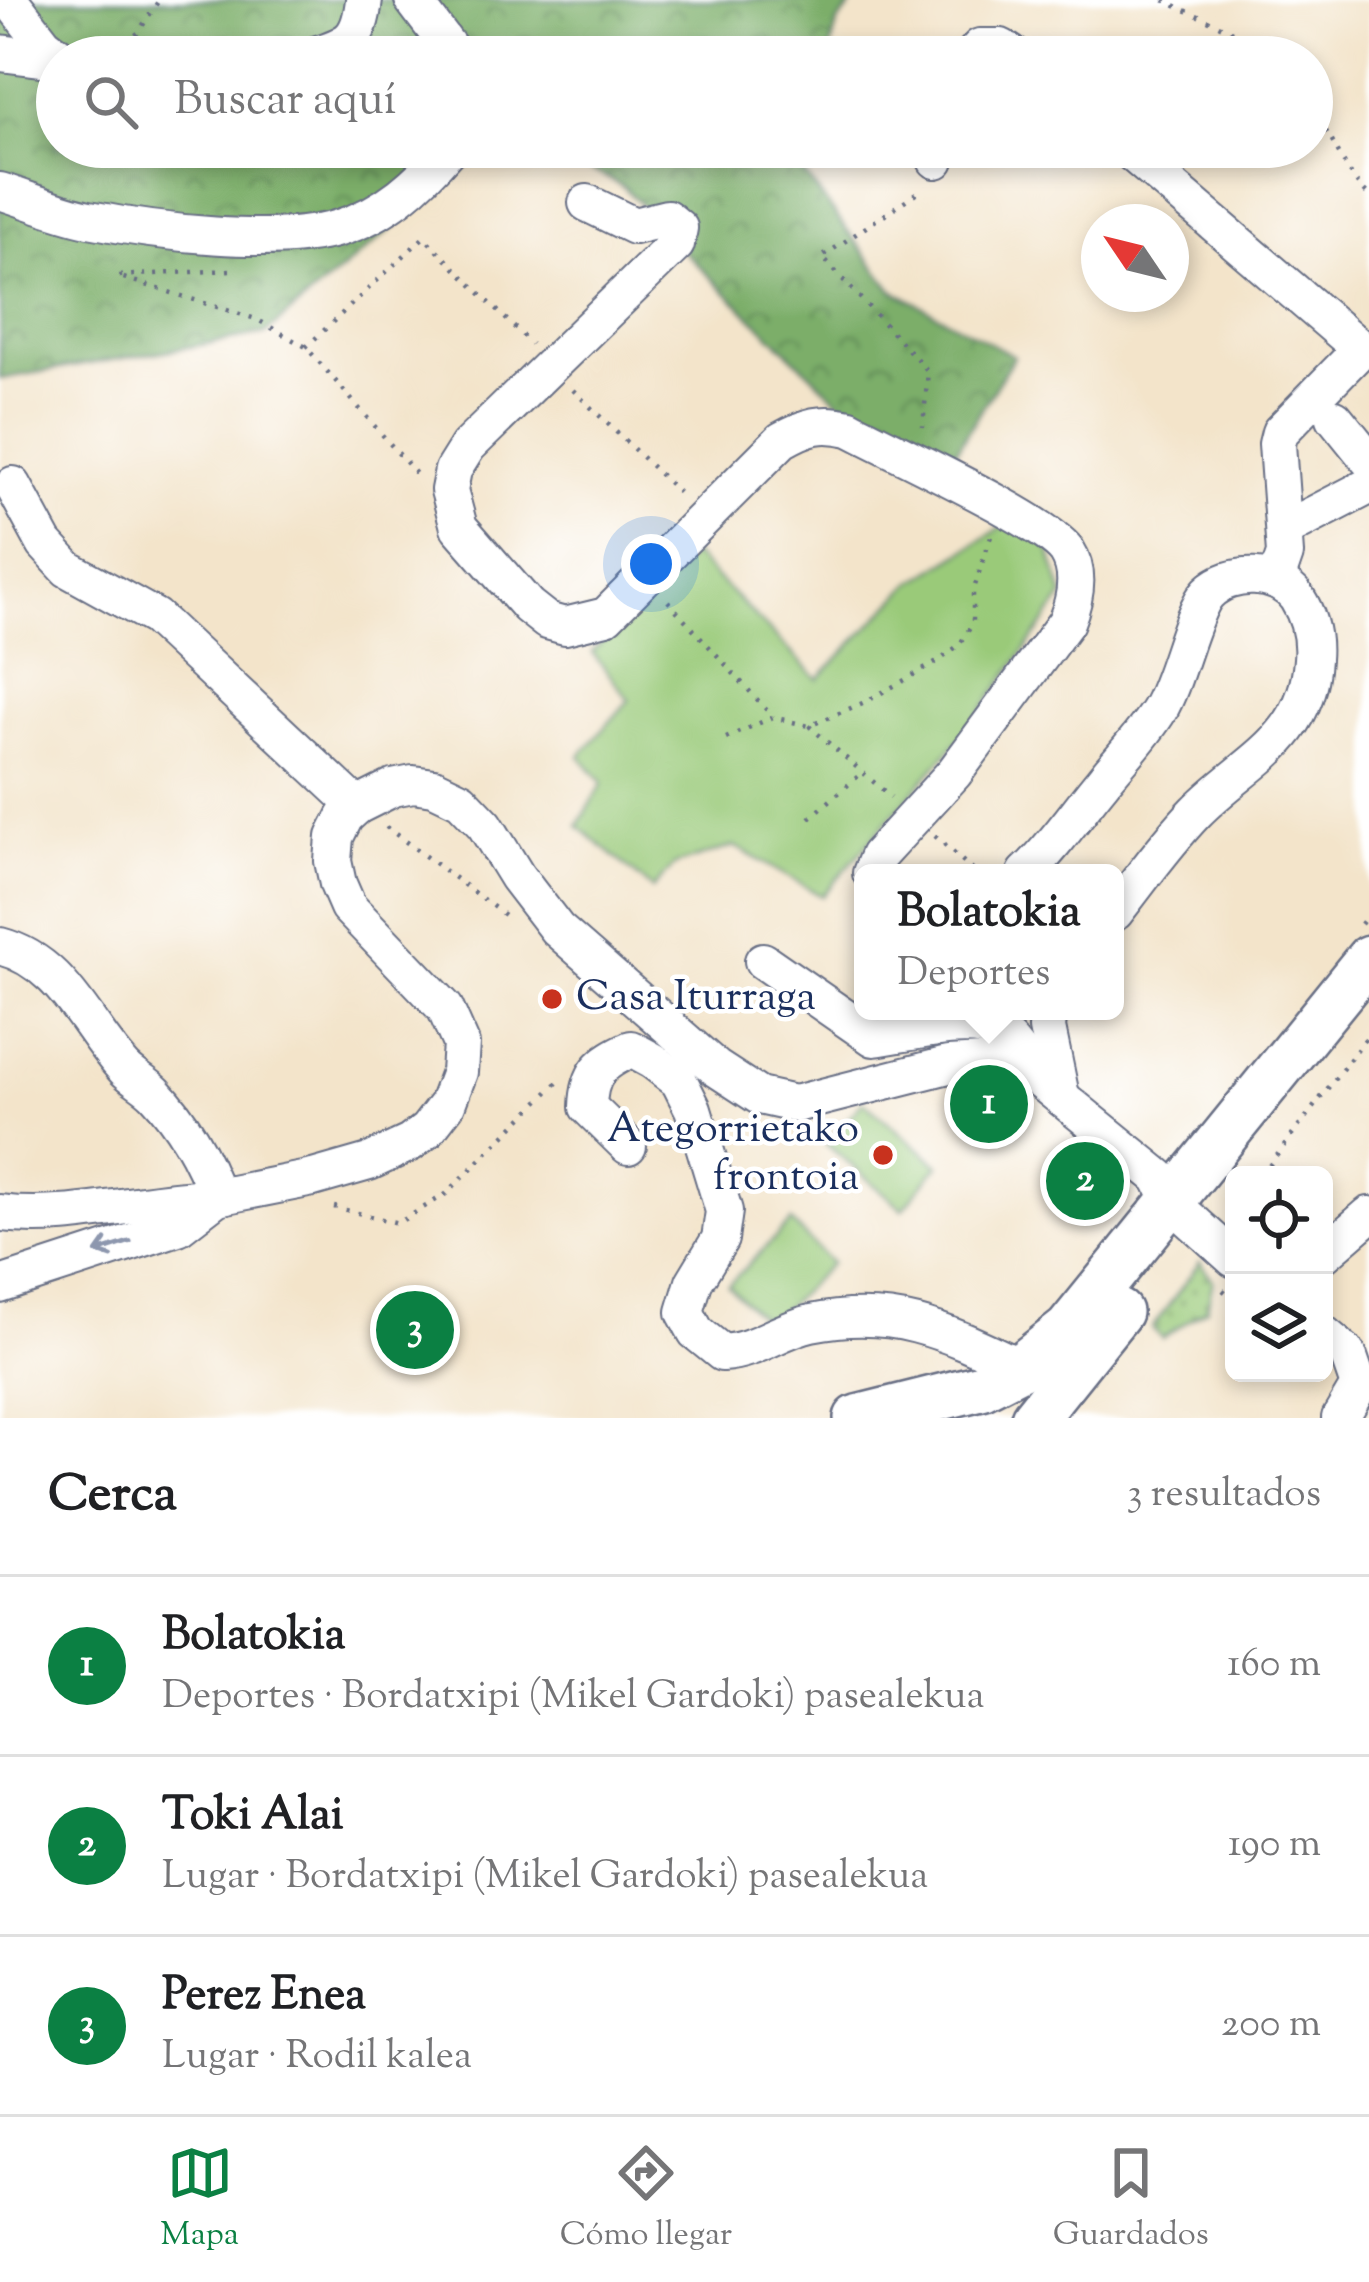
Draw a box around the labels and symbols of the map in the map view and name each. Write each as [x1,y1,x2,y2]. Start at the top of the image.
north arrow [1081,204,1189,312]
your location [621,534,681,594]
place label: Casa Iturraga [576,969,816,1029]
marker: Casa Iturraga [539,986,565,1012]
pin: 1 [950,1059,1028,1149]
place label: Ategorrietako frontoia [607,1101,859,1209]
pin: 2 [1046,1136,1124,1226]
marker: Ategorrietako frontoia [870,1142,896,1168]
one-way arrow [95,1238,133,1260]
pin: 3 [376,1285,454,1375]

